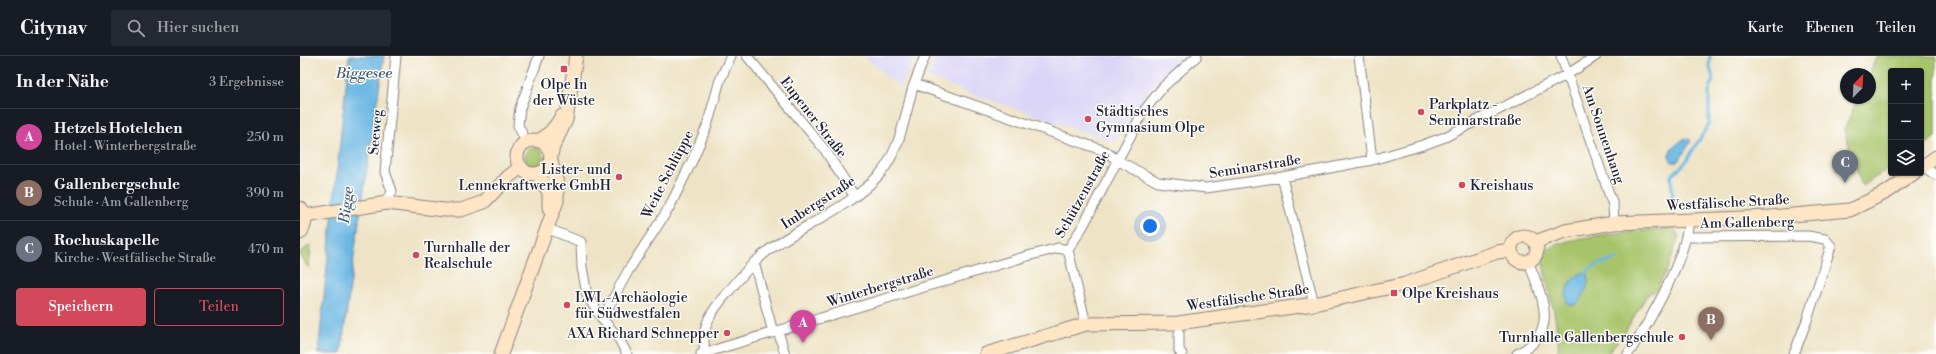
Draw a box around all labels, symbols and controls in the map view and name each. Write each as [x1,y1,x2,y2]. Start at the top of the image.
search box [111,10,391,46]
text: Citynav [20,16,87,40]
icon: search [125,17,147,39]
text: Hier suchen [157,18,239,37]
text: Karte [1747,19,1784,37]
text: Ebenen [1806,19,1854,37]
text: Teilen [1876,19,1916,37]
water label: Biggesee [335,64,392,83]
marker: Olpe In der Wüste [559,64,569,74]
north arrow [1840,68,1876,104]
map controls [1888,68,1924,176]
button: + [1888,68,1924,104]
text: In der Nähe [16,71,109,93]
street label: Eupener Straße [776,73,851,162]
text: 3 Ergebnisse [209,74,284,90]
place label: Olpe In der Wüste [533,76,595,110]
street label: Am Sonnenhang [1577,81,1629,187]
place label: Parkplatz - Seminarstraße [1429,96,1522,130]
place label: Städtisches Gymnasium Olpe [1096,103,1205,137]
button: − [1888,104,1924,140]
marker: Parkplatz - Seminarstraße [1416,107,1426,117]
street label: Seeweg [365,108,387,156]
marker: Städtisches Gymnasium Olpe [1083,114,1093,124]
text: Hetzels Hotelchen [54,119,182,138]
street label: Weite Schlüppe [637,127,698,223]
text: A [24,129,34,145]
text: 250 m [247,129,284,145]
text: Hotel · Winterbergstraße [54,138,197,154]
button: layers [1888,140,1924,176]
street label: Schützenstraße [1051,147,1114,242]
pin: C [1832,150,1858,183]
street label: Seminarstraße [1208,151,1302,183]
place label: Lister- und Lennekraftwerke GmbH [459,161,612,195]
marker: Lister- und Lennekraftwerke GmbH [614,172,624,182]
street label: Imbergstraße [778,172,859,234]
text: Gallenbergschule [54,175,180,194]
place label: Kreishaus [1470,177,1534,195]
marker: Kreishaus [1457,180,1467,190]
text: B [24,185,34,201]
text: 390 m [246,185,284,201]
water label: Bigge [335,186,358,226]
street label: Westfälische Straße [1665,191,1790,215]
text: Schule · Am Gallenberg [54,194,188,210]
street label: Am Gallenberg [1699,213,1795,233]
your location [1140,216,1160,236]
text: Rochuskapelle [54,231,159,250]
place label: Turnhalle der Realschule [424,239,510,273]
text: C [24,241,34,257]
text: 470 m [248,241,284,257]
text: Kirche · Westfälische Straße [54,250,216,266]
marker: Turnhalle der Realschule [411,250,421,260]
street label: Winterbergstraße [824,262,936,312]
street label: Westfälische Straße [1185,280,1310,316]
place label: Olpe Kreishaus [1402,285,1499,303]
button: Speichern [16,288,146,326]
button: Teilen [154,288,284,326]
marker: Olpe Kreishaus [1389,288,1399,298]
place label: LWL-Archäologie für Südwestfalen [575,289,688,323]
marker: LWL-Archäologie für Südwestfalen [562,300,572,310]
pin: B [1698,307,1724,340]
pin: A [790,310,816,343]
place label: AXA Richard Schnepper [566,325,719,343]
marker: AXA Richard Schnepper [722,328,732,338]
place label: Turnhalle Gallenbergschule [1499,329,1674,347]
marker: Turnhalle Gallenbergschule [1677,332,1687,342]

